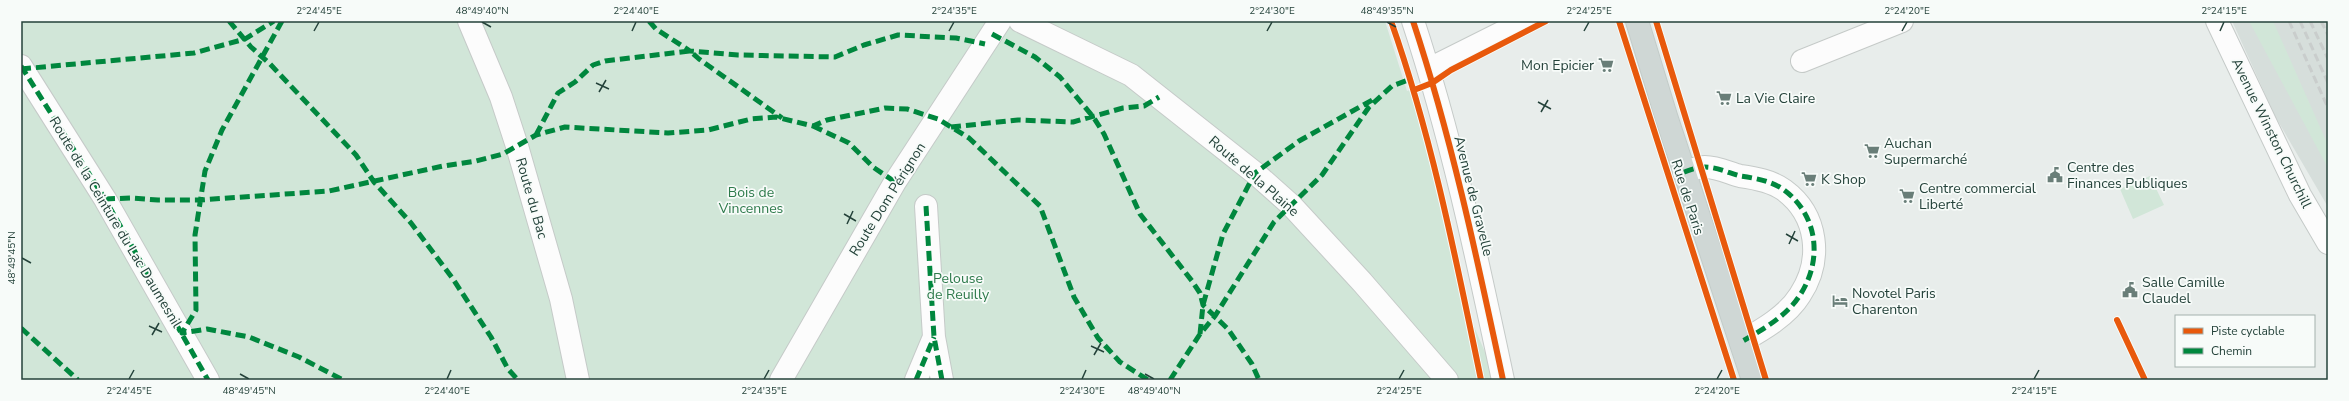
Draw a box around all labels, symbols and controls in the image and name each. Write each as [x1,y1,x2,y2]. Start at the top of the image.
text: 2°24'45"E [296,4,342,18]
text: 48°49'40"N [455,4,509,18]
text: 2°24'40"E [613,4,659,18]
text: 2°24'35"E [931,4,977,18]
text: 2°24'30"E [1249,4,1295,18]
text: 48°49'35"N [1360,4,1414,18]
text: 2°24'25"E [1566,4,1612,18]
text: 2°24'20"E [1884,4,1930,18]
text: 2°24'15"E [2201,4,2247,18]
street label: Avenue Winston Churchill [2227,55,2317,212]
place label: Mon Epicier [1521,56,1594,75]
supermarket icon: Mon Epicier [1597,56,1615,74]
supermarket icon: La Vie Claire [1715,89,1733,107]
place label: La Vie Claire [1736,89,1815,108]
street label: Route de la Ceinture du Lac Daumesnil [45,113,187,332]
street label: Route de la Plaine [1204,132,1303,221]
street label: Avenue de Gravelle [1449,134,1498,258]
place label: Auchan Supermarché [1884,134,1967,169]
street label: Route Dom Pérignon [845,139,930,260]
supermarket icon: Auchan Supermarché [1863,142,1881,160]
street label: Route du Bac [511,155,552,241]
street label: Rue de Paris [1666,157,1709,238]
place label: Centre des Finances Publiques [2067,158,2188,193]
public building icon: Centre des Finances Publiques [2046,166,2064,184]
supermarket icon: K Shop [1800,170,1818,188]
place label: K Shop [1821,170,1866,189]
place label: Centre commercial Liberté [1919,179,2037,214]
park label: Bois de Vincennes [718,183,784,218]
supermarket icon: Centre commercial Liberté [1898,187,1916,205]
text: 48°49'45"N [5,231,19,285]
park label: Pelouse de Reuilly [927,269,990,304]
place label: Salle Camille Claudel [2142,273,2225,308]
public building icon: Salle Camille Claudel [2121,281,2139,299]
place label: Novotel Paris Charenton [1852,284,1936,319]
hotel icon: Novotel Paris Charenton [1831,292,1849,310]
legend [2175,315,2315,367]
text: Piste cyclable [2211,323,2285,339]
text: Chemin [2211,343,2252,359]
text: 2°24'45"E [106,384,152,398]
text: 48°49'45"N [222,384,276,398]
text: 2°24'40"E [424,384,470,398]
text: 2°24'35"E [741,384,787,398]
text: 2°24'30"E [1059,384,1105,398]
text: 48°49'40"N [1127,384,1181,398]
text: 2°24'25"E [1376,384,1422,398]
text: 2°24'20"E [1694,384,1740,398]
text: 2°24'15"E [2011,384,2057,398]

